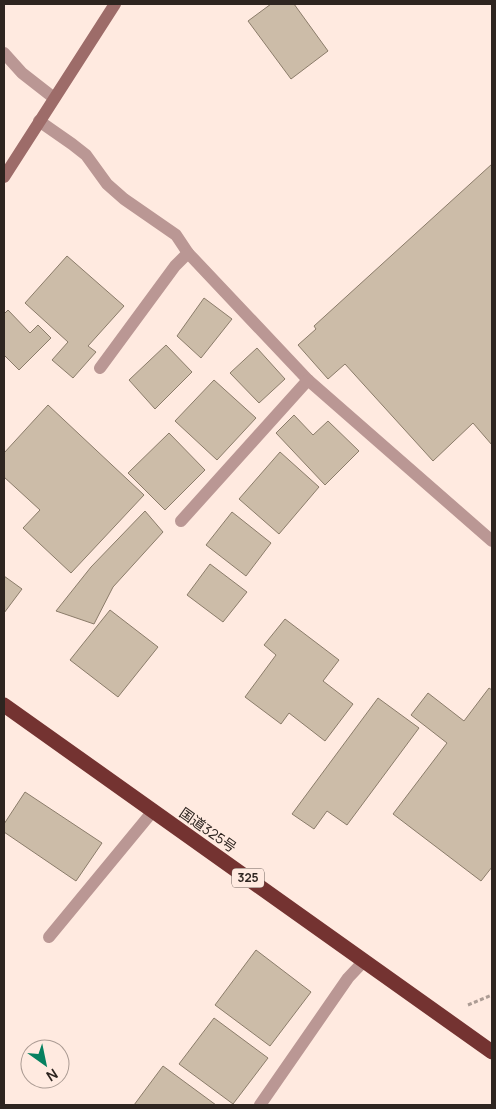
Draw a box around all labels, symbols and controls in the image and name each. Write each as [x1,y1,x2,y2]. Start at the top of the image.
street label: 国道325号 [176,803,241,856]
road number: 325 [232,868,264,888]
north arrow [20,1039,70,1089]
text: N [43,1065,62,1086]

